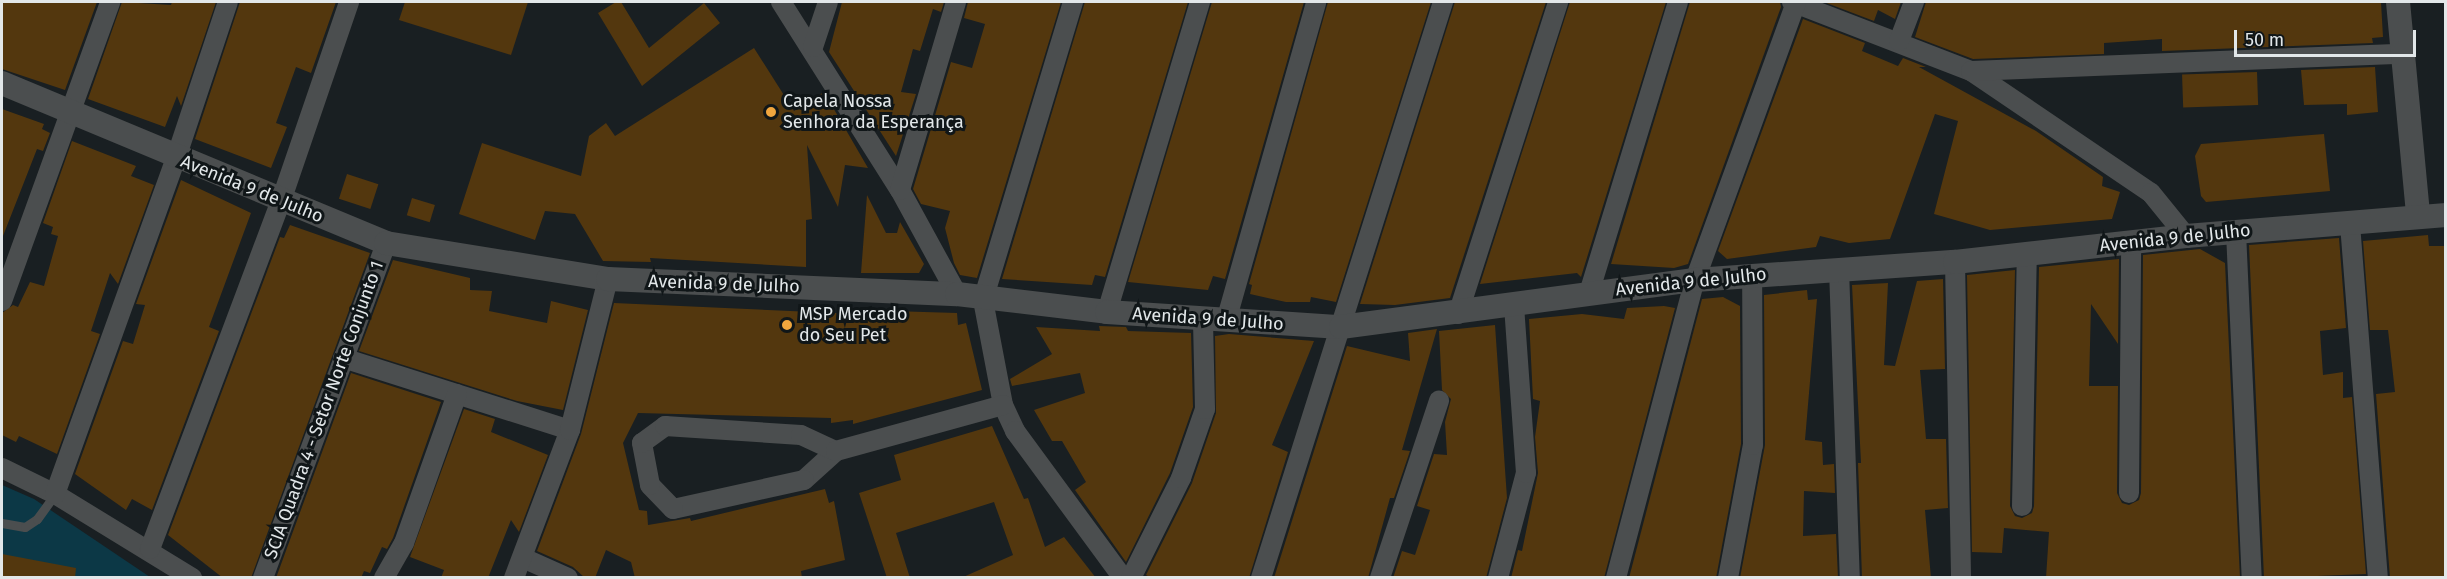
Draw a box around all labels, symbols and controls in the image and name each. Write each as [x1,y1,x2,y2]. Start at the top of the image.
scale bar [2237,18,2418,56]
text: 50 m [2245,29,2284,51]
place label: Capela Nossa Senhora da Esperança [783,91,964,134]
marker: Capela Nossa Senhora da Esperança [764,105,778,119]
street label: Avenida 9 de Julho [178,151,326,227]
street label: Avenida 9 de Julho [2098,219,2252,257]
street label: SCIA Quadra 4 - Setor Norte Conjunto 1 [260,258,388,562]
street label: Avenida 9 de Julho [1614,263,1768,301]
street label: Avenida 9 de Julho [648,271,800,297]
street label: Avenida 9 de Julho [1132,303,1284,335]
place label: MSP Mercado do Seu Pet [799,304,907,346]
marker: MSP Mercado do Seu Pet [780,318,794,332]

